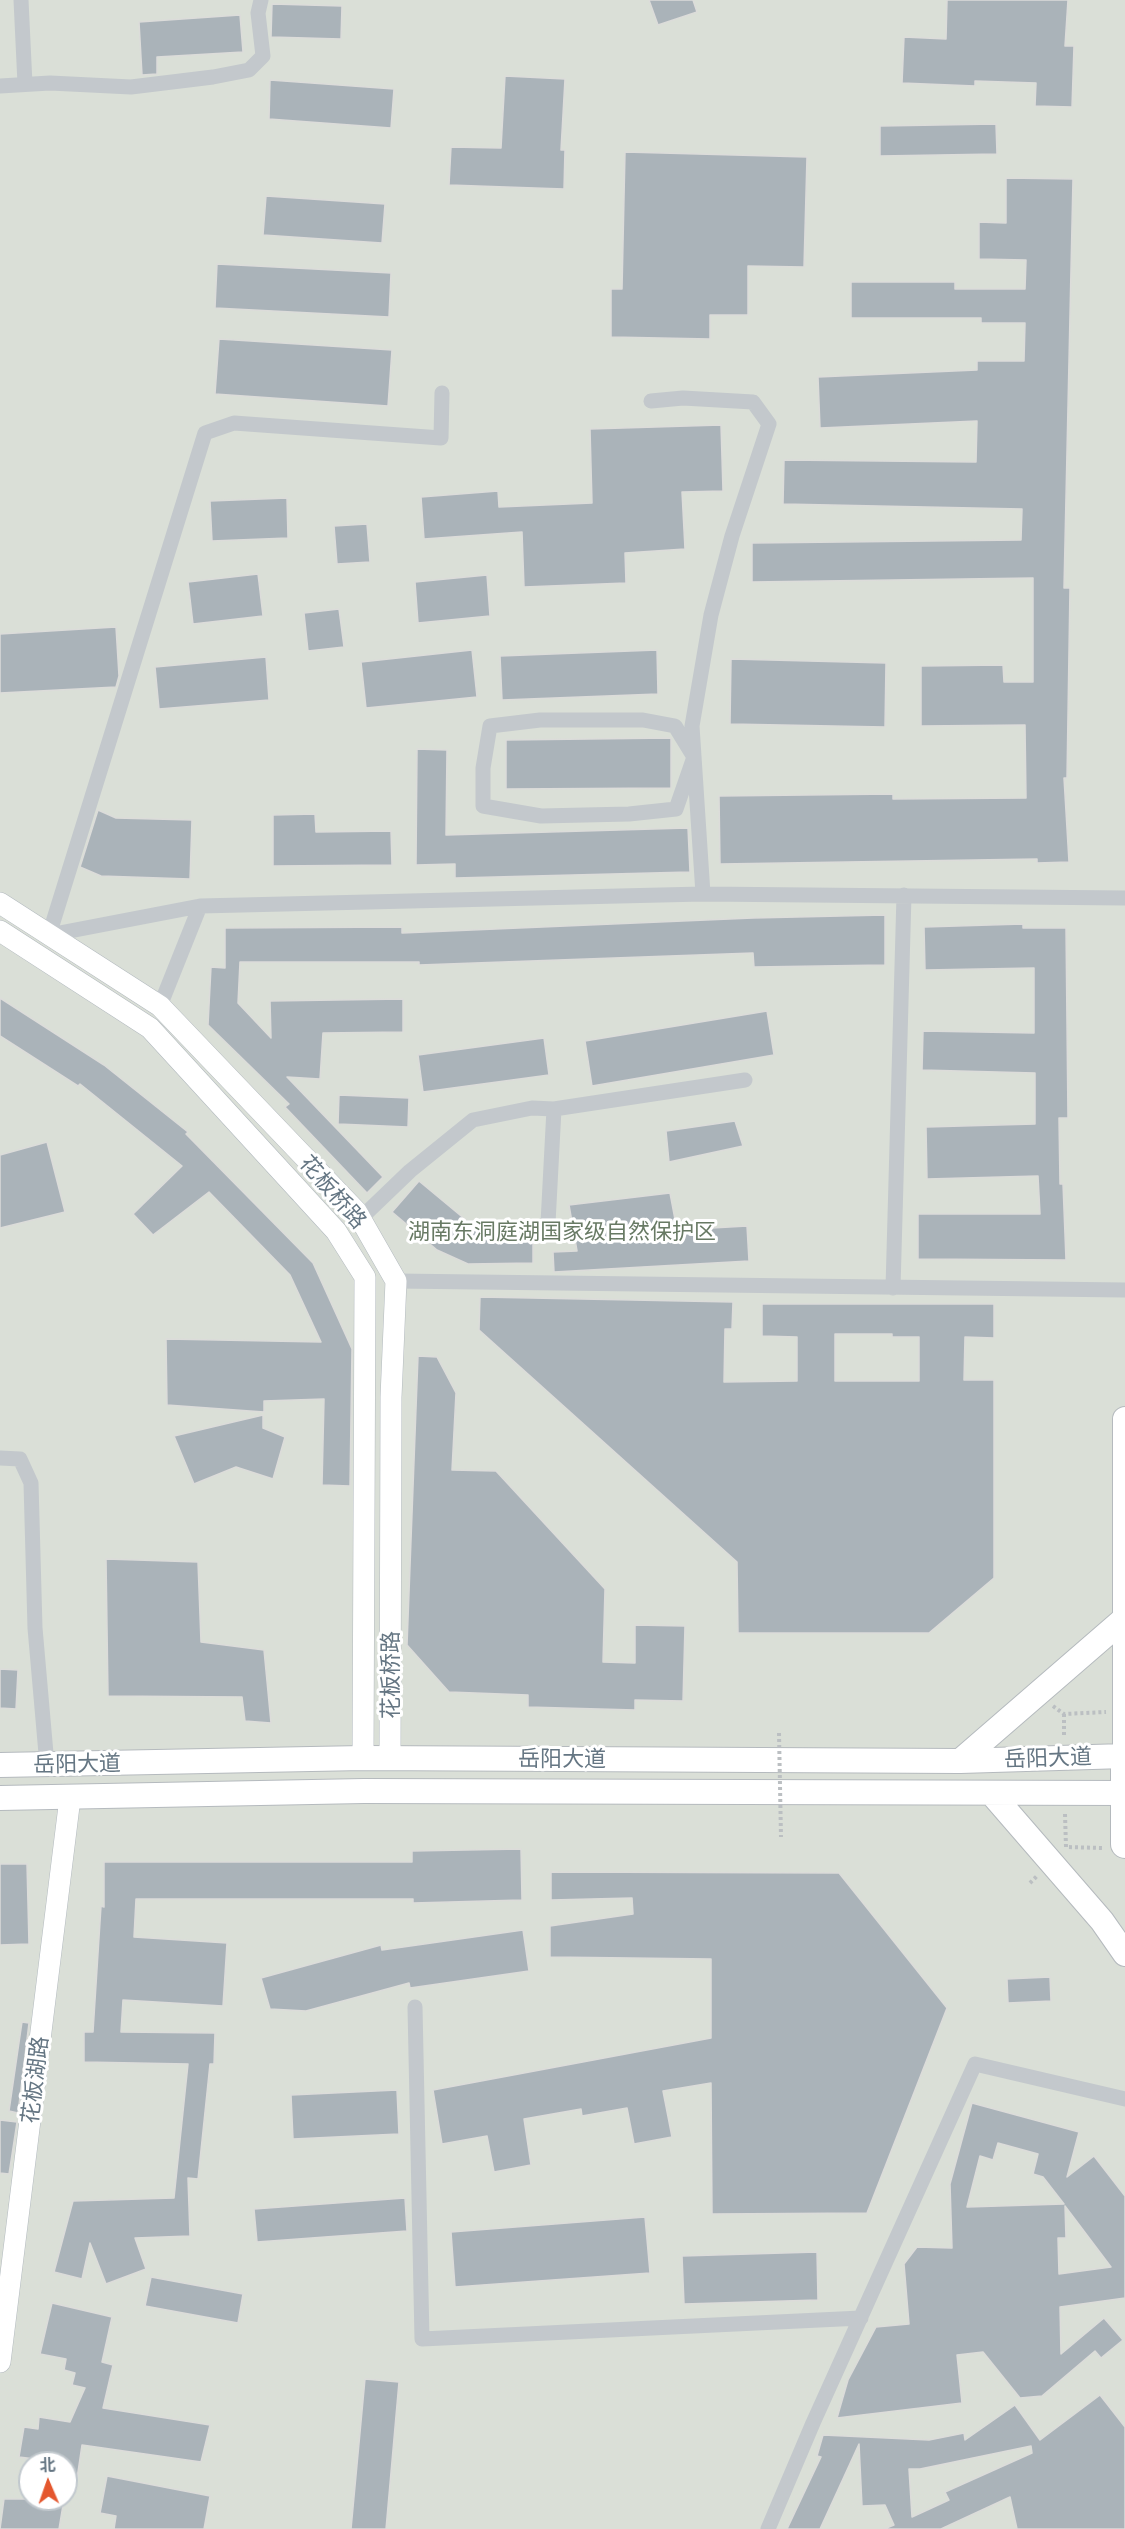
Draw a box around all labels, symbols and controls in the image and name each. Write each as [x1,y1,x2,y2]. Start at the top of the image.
street label: 花板桥路 [294,1150,372,1234]
park label: 湖南东洞庭湖国家级自然保护区 [408,1219,716,1245]
street label: 花板桥路 [378,1631,404,1719]
street label: 岳阳大道 [1004,1743,1092,1773]
street label: 岳阳大道 [518,1746,606,1772]
street label: 岳阳大道 [33,1750,121,1778]
street label: 花板湖路 [17,2035,53,2125]
north arrow [18,2451,78,2511]
text: 北 [39,2455,56,2474]

